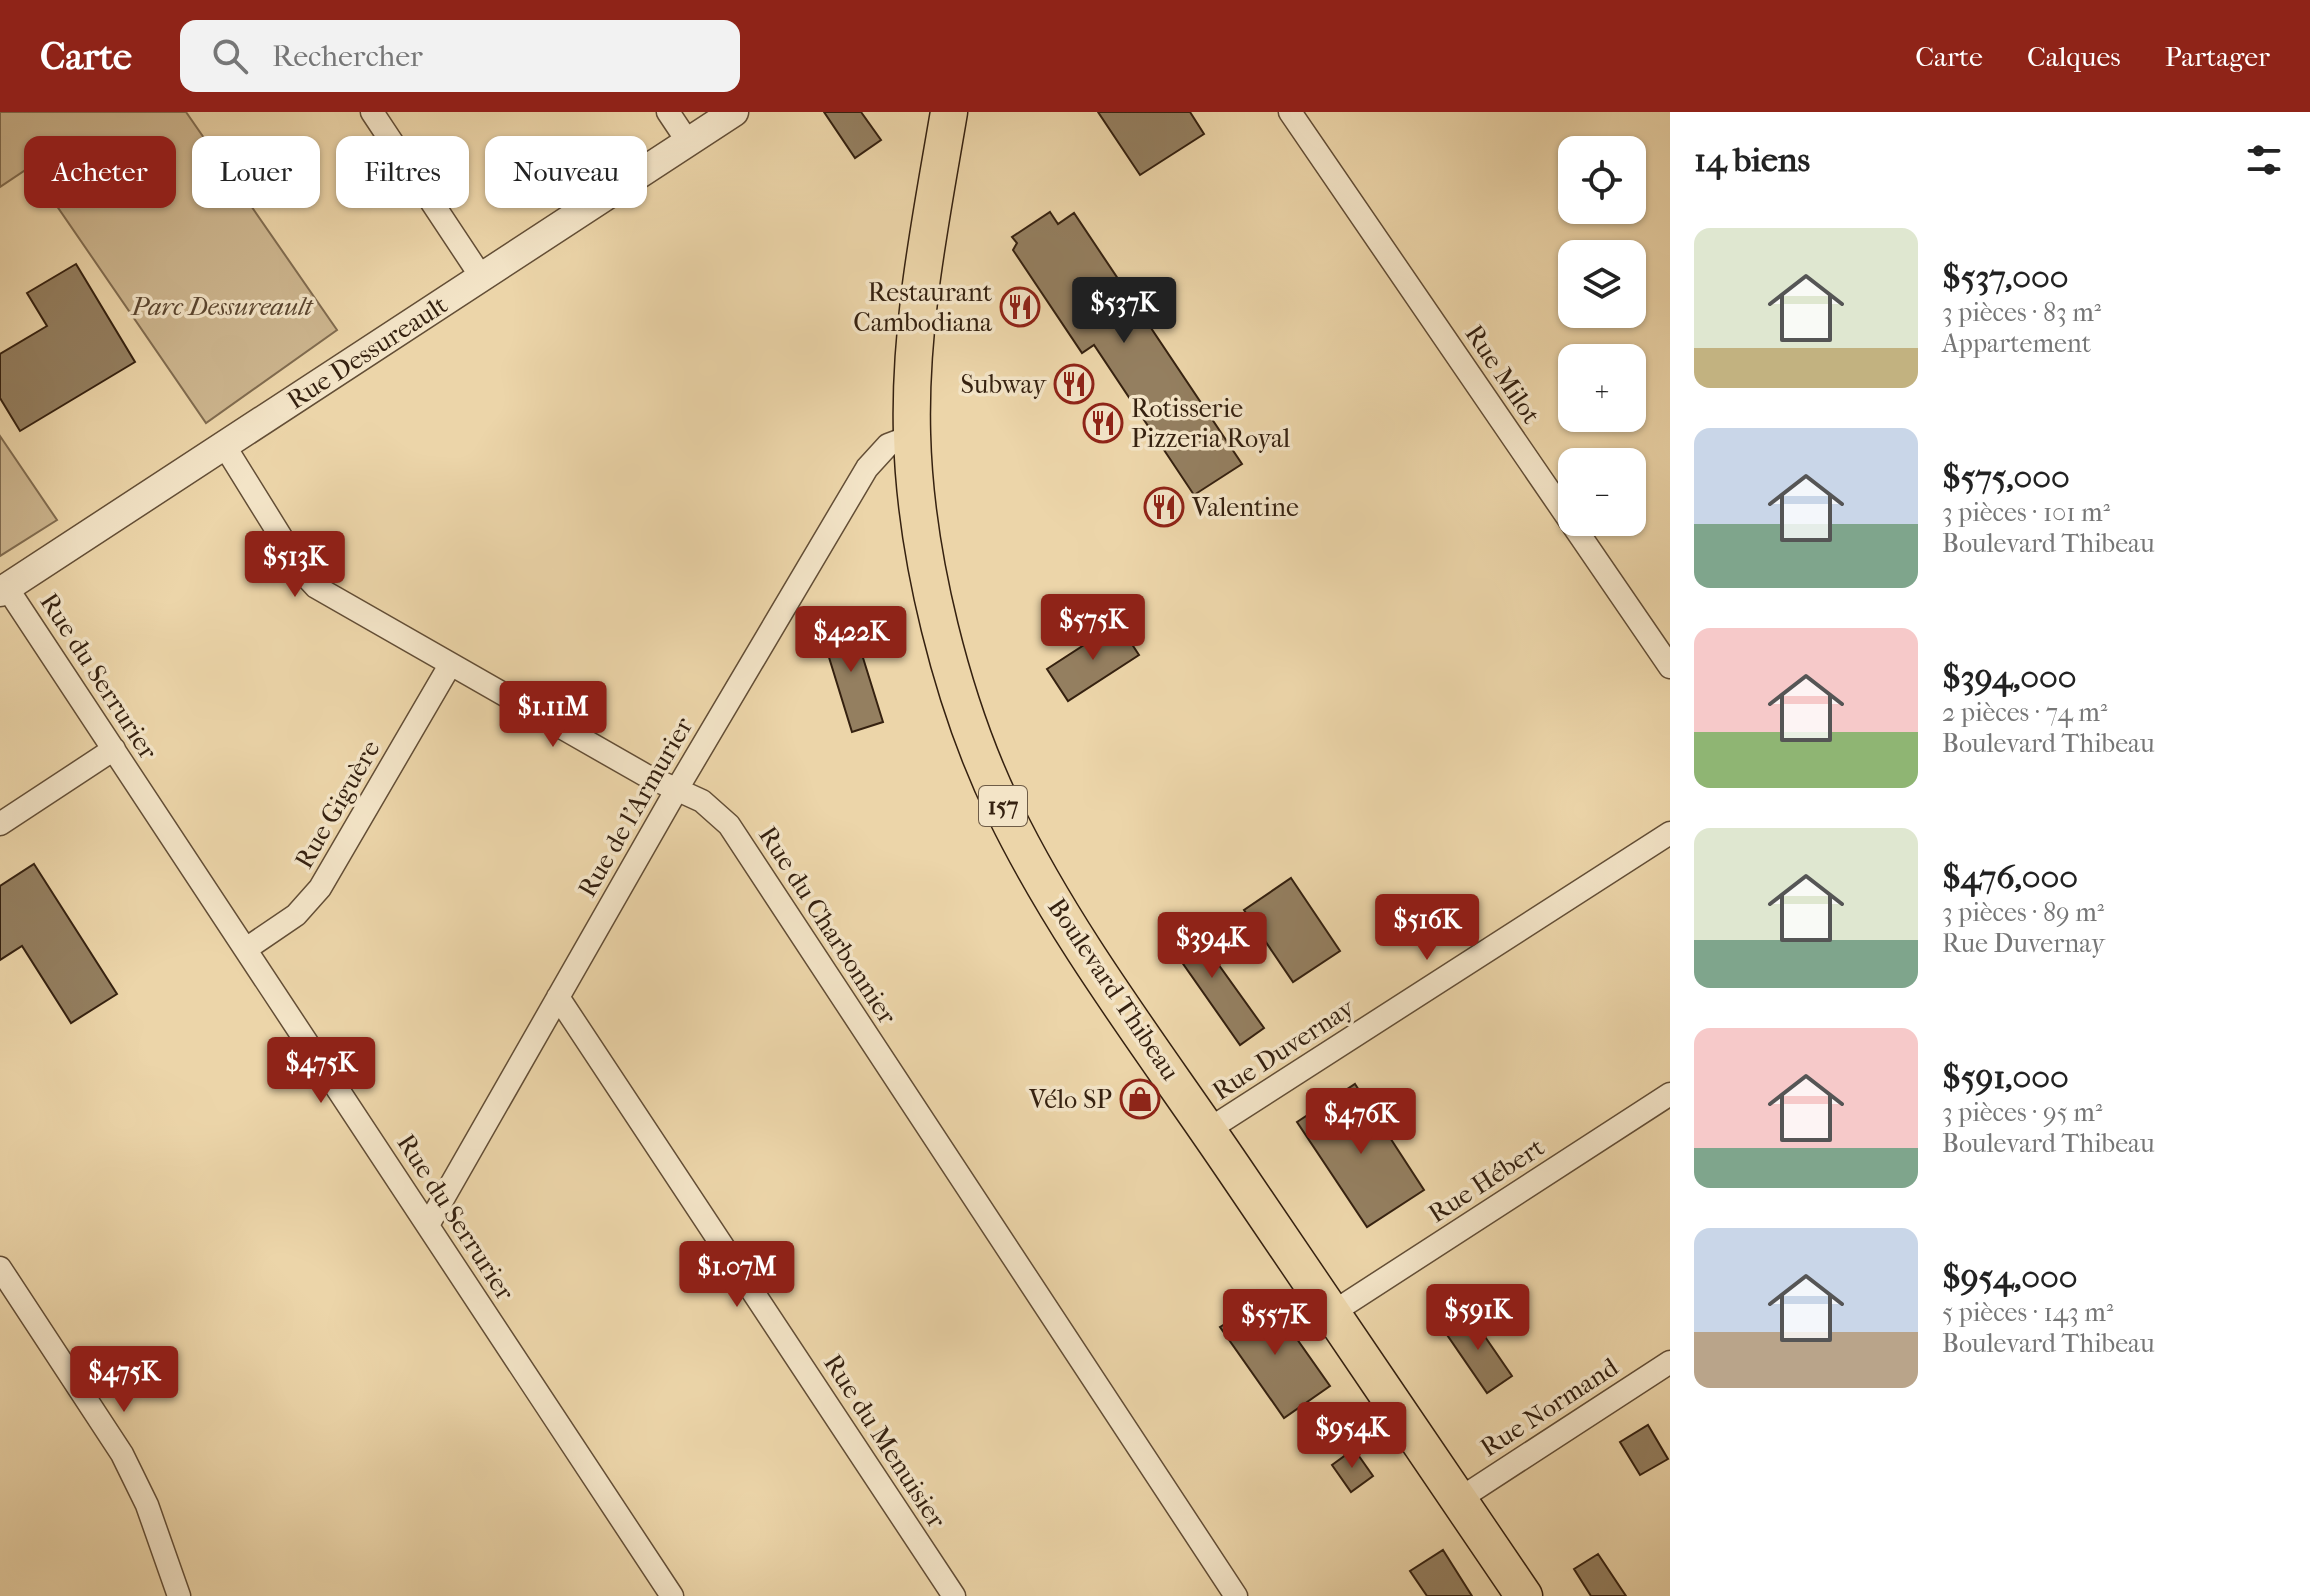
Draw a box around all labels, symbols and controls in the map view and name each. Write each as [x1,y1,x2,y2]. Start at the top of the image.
search box [180,20,740,92]
text: Carte [40,34,132,79]
icon: search [208,34,252,78]
text: Rechercher [272,39,423,74]
text: Carte [1915,40,1983,73]
text: Calques [2027,40,2121,73]
text: Partager [2165,40,2270,73]
chip: Acheter [24,136,176,208]
chip: Louer [192,136,320,208]
chip: Filtres [336,136,469,208]
chip: Nouveau [485,136,647,208]
map controls [1558,136,1646,536]
button: locate [1558,136,1646,224]
icon: filters [2242,138,2286,182]
text: 14 biens [1694,140,1810,180]
button: layers [1558,240,1646,328]
text: $537,000 [1942,257,2068,297]
icon: home [1758,260,1854,356]
place label: Restaurant Cambodiana [853,277,993,338]
pin: $537K [1068,277,1180,345]
restaurant icon: Restaurant Cambodiana [999,286,1041,328]
text: $537K [1090,287,1158,318]
street label: Rue Dessureault [281,289,454,416]
park label: Parc Dessureault [131,291,315,322]
text: 3 pièces · 83 m² [1942,297,2101,328]
street label: Rue Milot [1458,319,1547,430]
text: Appartement [1942,328,2091,359]
button: + [1558,344,1646,432]
restaurant icon: Subway [1053,363,1095,405]
place label: Subway [960,369,1047,400]
place label: Rotisserie Pizzeria Royal [1131,393,1290,454]
restaurant icon: Rotisserie Pizzeria Royal [1082,402,1124,444]
button: − [1558,448,1646,536]
text: $575,000 [1942,457,2070,497]
icon: home [1758,460,1854,556]
restaurant icon: Valentine [1143,486,1185,528]
place label: Valentine [1191,492,1299,523]
text: 3 pièces · 101 m² [1942,497,2110,528]
text: Boulevard Thibeau [1942,528,2155,559]
pin: $513K [239,531,351,599]
text: $513K [263,541,327,572]
street label: Rue du Serrurier [33,588,164,765]
pin: $575K [1037,594,1149,662]
text: $575K [1059,604,1127,635]
pin: $422K [795,606,907,674]
text: $422K [813,616,889,647]
text: $394,000 [1942,657,2076,697]
icon: home [1758,660,1854,756]
pin: $1.11M [488,681,618,749]
text: $1.11M [518,691,588,722]
text: 2 pièces · 74 m² [1942,697,2107,728]
street label: Rue de l'Armurier [571,712,699,903]
text: Boulevard Thibeau [1942,728,2155,759]
street label: Rue Giguère [288,734,387,874]
road number: 157 [979,786,1027,826]
street label: Rue du Charbonnier [752,821,903,1030]
text: $476,000 [1942,857,2078,897]
icon: home [1758,860,1854,956]
street label: Boulevard Thibeau [1041,892,1186,1086]
pin: $516K [1371,894,1483,962]
text: 3 pièces · 89 m² [1942,897,2104,928]
text: $516K [1393,904,1461,935]
pin: $394K [1156,912,1268,980]
text: $394K [1176,922,1248,953]
text: Rue Duvernay [1942,928,2105,959]
street label: Rue Duvernay [1207,991,1361,1107]
pin: $475K [265,1037,377,1105]
text: $475K [285,1047,357,1078]
text: $591,000 [1942,1057,2069,1097]
icon: home [1758,1060,1854,1156]
shop icon: Vélo SP [1119,1078,1161,1120]
place label: Vélo SP [1028,1084,1112,1115]
pin: $476K [1305,1088,1417,1156]
text: 3 pièces · 95 m² [1942,1097,2102,1128]
text: $476K [1324,1098,1398,1129]
text: Boulevard Thibeau [1942,1128,2155,1159]
street label: Rue du Serrurier [390,1129,521,1306]
street label: Rue Hébert [1423,1131,1550,1229]
pin: $1.07M [672,1241,802,1309]
text: $1.07M [697,1251,777,1282]
text: $954,000 [1942,1257,2078,1297]
icon: home [1758,1260,1854,1356]
pin: $591K [1422,1284,1534,1352]
pin: $557K [1219,1289,1331,1357]
text: $591K [1444,1294,1512,1325]
text: 5 pièces · 143 m² [1942,1297,2113,1328]
text: $557K [1241,1299,1309,1330]
text: Boulevard Thibeau [1942,1328,2155,1359]
pin: $475K [68,1346,180,1414]
street label: Rue du Menuisier [817,1349,952,1534]
street label: Rue Normand [1475,1351,1624,1463]
text: $475K [88,1356,160,1387]
pin: $954K [1296,1402,1408,1470]
text: $954K [1315,1412,1389,1443]

